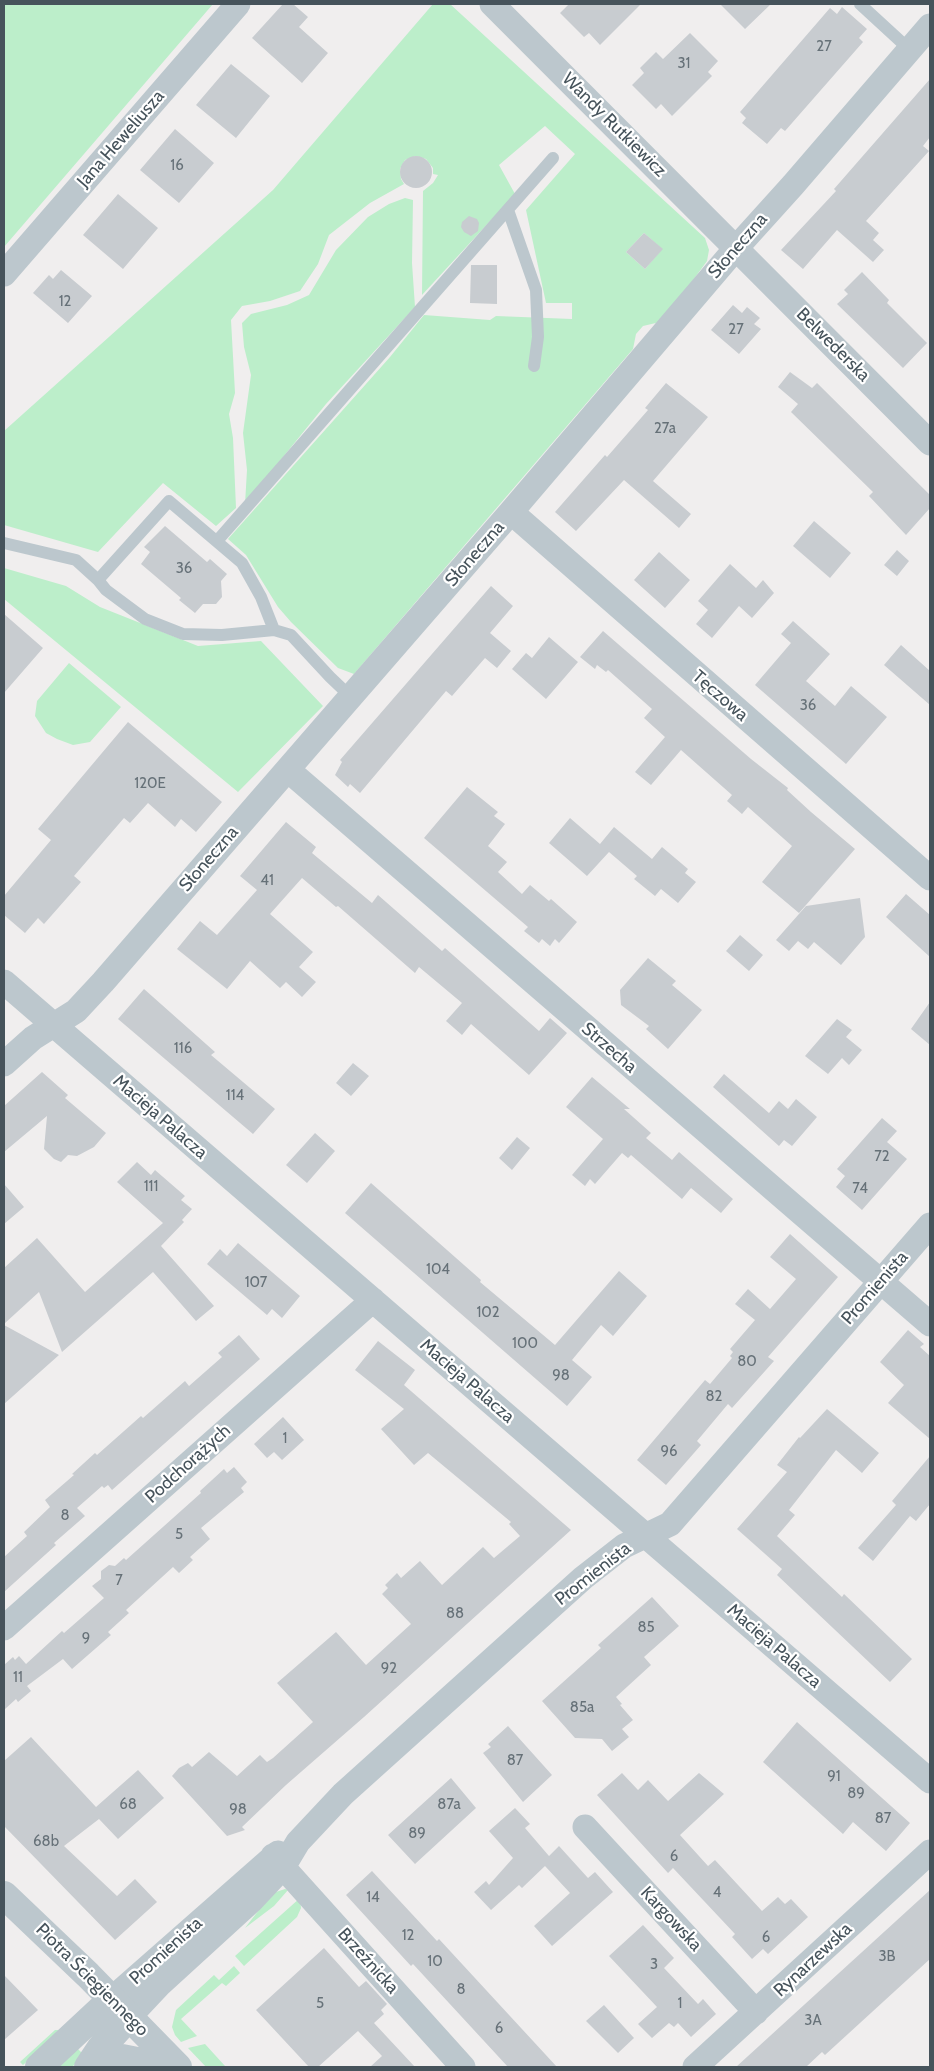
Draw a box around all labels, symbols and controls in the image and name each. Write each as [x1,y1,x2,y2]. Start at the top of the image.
house number: 27 [816,38,832,56]
house number: 31 [677,55,691,73]
street label: Wandy Rutkiewicz [557,68,671,182]
street label: Jana Heweliusza [73,86,169,192]
house number: 16 [170,157,184,175]
street label: Słoneczna [704,209,772,283]
house number: 12 [59,293,71,311]
street label: Belwederska [792,304,874,386]
house number: 27 [728,321,744,339]
house number: 27a [654,420,676,438]
street label: Słoneczna [441,517,509,591]
house number: 36 [176,560,192,578]
street label: Tęczowa [688,666,752,726]
house number: 36 [800,697,816,715]
house number: 120E [134,775,166,793]
street label: Słoneczna [175,822,243,896]
house number: 41 [260,872,274,890]
street label: Strzecha [577,1018,641,1078]
house number: 116 [174,1040,192,1058]
street label: Macieja Palacza [108,1070,212,1164]
house number: 114 [226,1087,244,1105]
house number: 72 [874,1148,890,1166]
house number: 111 [144,1178,158,1196]
house number: 74 [852,1180,868,1198]
street label: Promienista [837,1247,913,1329]
house number: 104 [426,1261,450,1279]
house number: 107 [245,1274,267,1292]
house number: 102 [476,1304,500,1322]
street label: Macieja Palacza [415,1334,519,1428]
house number: 100 [512,1335,538,1353]
house number: 80 [737,1353,757,1371]
house number: 98 [552,1367,570,1385]
house number: 82 [706,1388,722,1406]
street label: Podchorążych [141,1420,235,1508]
house number: 1 [283,1430,287,1448]
house number: 96 [660,1443,678,1461]
house number: 8 [60,1507,70,1525]
house number: 5 [175,1526,183,1544]
street label: Promienista [551,1538,635,1610]
house number: 7 [115,1572,123,1590]
street label: Macieja Palacza [722,1599,826,1693]
house number: 88 [446,1605,464,1623]
house number: 85 [637,1619,655,1637]
house number: 9 [82,1630,90,1648]
house number: 92 [381,1660,397,1678]
house number: 11 [13,1669,23,1687]
house number: 85a [570,1699,594,1717]
house number: 87 [507,1752,523,1770]
house number: 91 [827,1768,841,1786]
house number: 89 [847,1785,865,1803]
house number: 68 [119,1796,137,1814]
house number: 87a [437,1796,461,1814]
house number: 98 [229,1801,247,1819]
house number: 87 [875,1810,891,1828]
house number: 89 [408,1825,426,1843]
house number: 68b [33,1833,59,1851]
house number: 6 [670,1848,678,1866]
street label: Kargowska [636,1882,706,1956]
house number: 4 [713,1884,721,1902]
house number: 14 [366,1889,380,1907]
street label: Promienista [125,1913,207,1989]
street label: Rynarzewska [770,1918,856,2002]
street label: Piotra Ściegiennego [31,1919,153,2041]
street label: Brzeźnicka [333,1924,403,1998]
house number: 12 [402,1927,414,1945]
house number: 6 [762,1929,770,1947]
house number: 3B [878,1948,896,1966]
house number: 10 [427,1953,443,1971]
house number: 3 [650,1956,658,1974]
house number: 8 [456,1981,466,1999]
house number: 5 [316,1995,324,2013]
house number: 1 [678,1995,682,2013]
house number: 3A [804,2012,822,2030]
house number: 6 [495,2020,503,2038]

